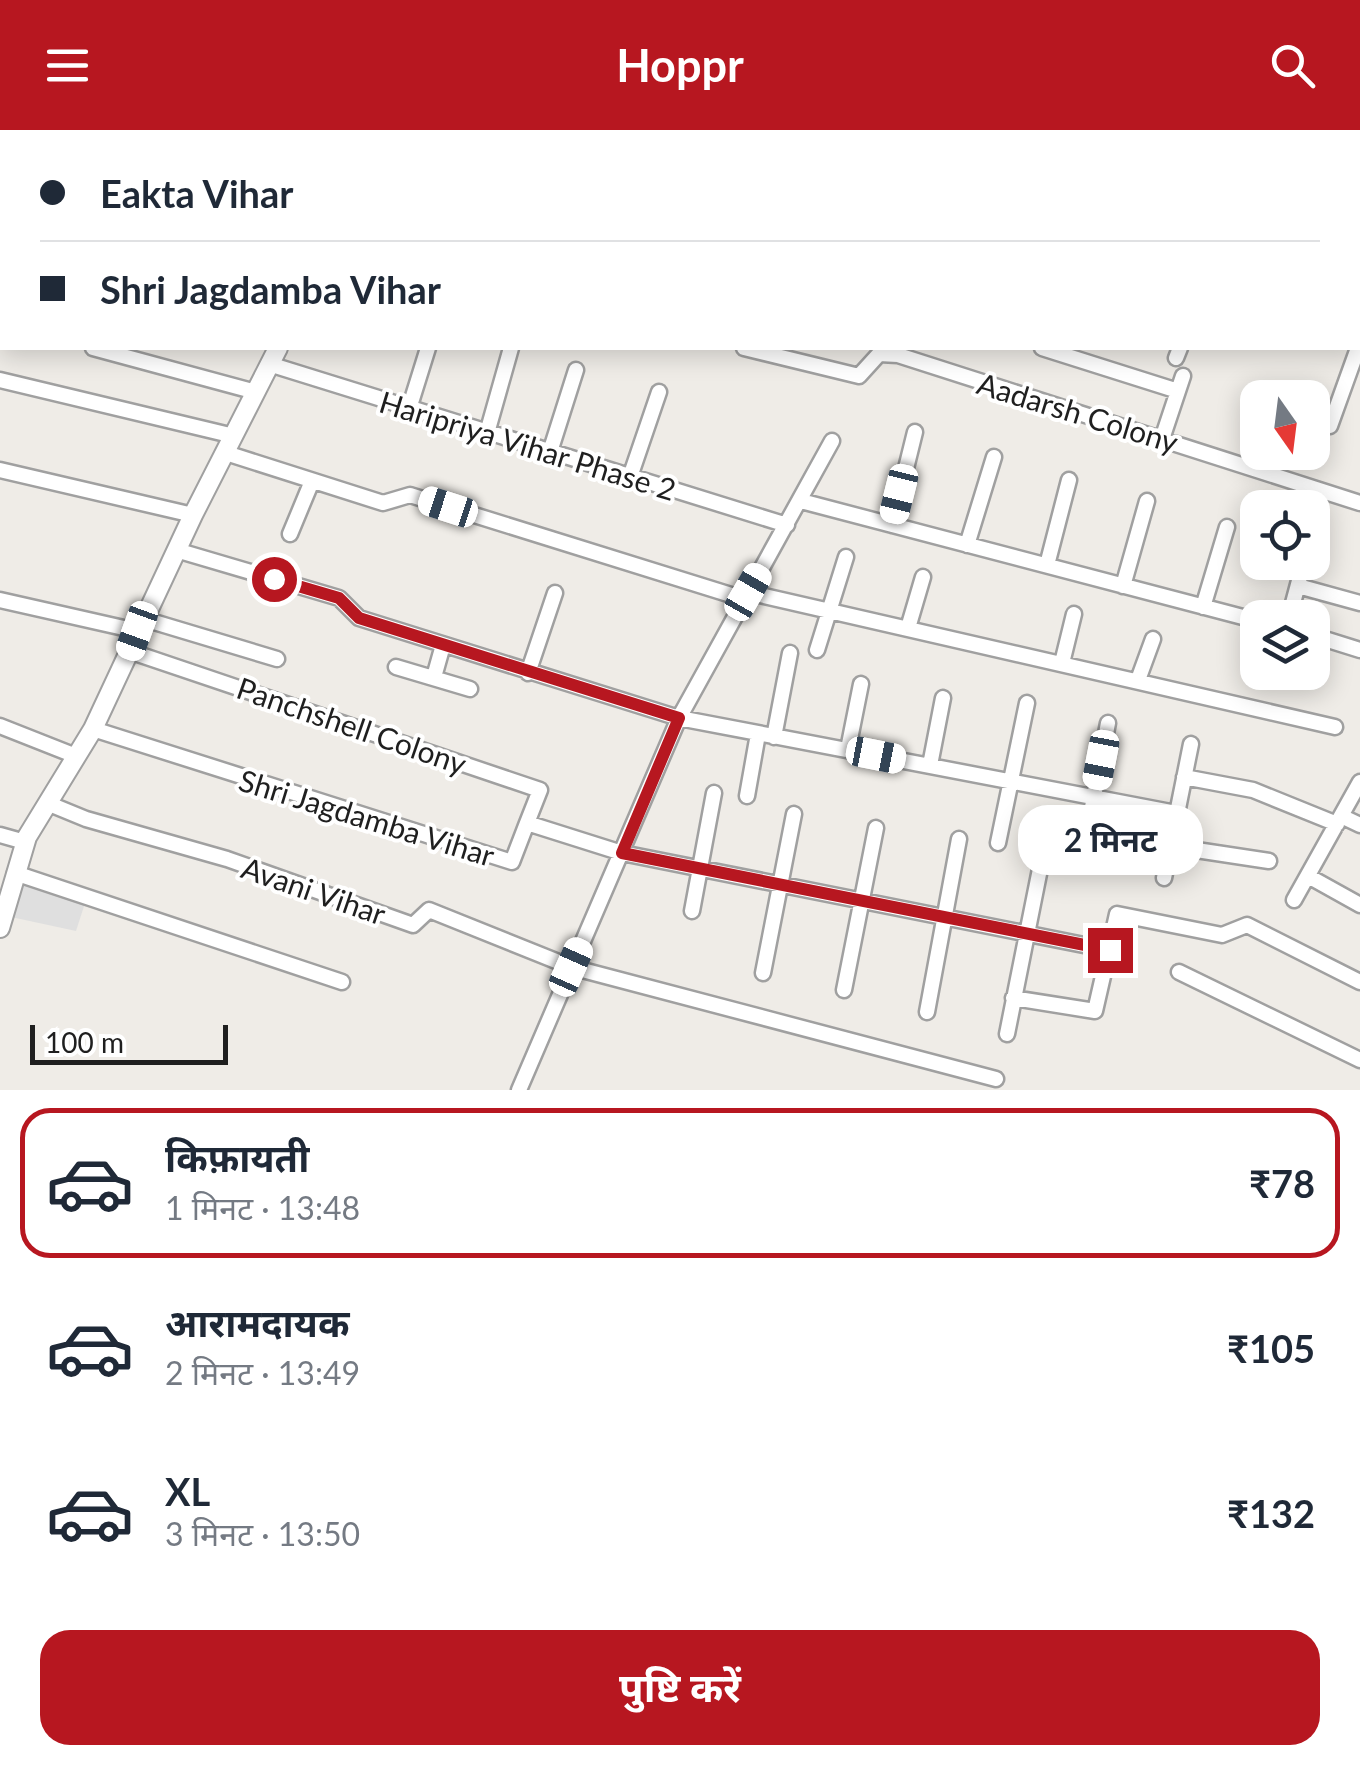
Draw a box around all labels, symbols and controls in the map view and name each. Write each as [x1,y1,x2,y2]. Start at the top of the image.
icon: menu [40,38,95,93]
text: Hoppr [616,38,744,92]
icon: search [1265,38,1320,93]
text: Eakta Vihar [100,170,294,216]
text: Shri Jagdamba Vihar [100,266,441,312]
street label: Aadarsh Colony [973,364,1183,460]
north arrow [1240,380,1330,470]
map controls [1240,380,1330,690]
street label: Haripriya Vihar Phase 2 [376,383,680,507]
car [877,461,921,527]
car [415,483,481,531]
button: locate [1240,490,1330,580]
route start [252,557,297,602]
car [720,559,776,625]
car [113,598,161,664]
button: layers [1240,600,1330,690]
street label: Panchshell Colony [233,669,472,781]
car [1081,728,1121,792]
car [844,735,908,775]
street label: Shri Jagdamba Vihar [235,761,499,873]
callout: 2 मिनट [1018,805,1202,875]
text: 2 मिनट [1064,820,1157,859]
street label: Avani Vihar [237,849,391,931]
route end [1088,928,1133,973]
car [545,933,597,1001]
scale bar [30,1020,228,1064]
text: 100 m [45,1025,124,1059]
text: किफ़ायती [165,1134,309,1180]
icon: car [45,1138,135,1228]
text: ₹78 [1249,1160,1315,1206]
text: 1 मिनट · 13:48 [165,1188,360,1227]
text: आरामदायक [165,1299,349,1345]
icon: car [45,1303,135,1393]
text: ₹105 [1227,1325,1315,1371]
text: 2 मिनट · 13:49 [165,1353,360,1392]
icon: car [45,1468,135,1558]
text: XL [165,1468,210,1514]
text: ₹132 [1227,1490,1315,1536]
text: 3 मिनट · 13:50 [165,1514,360,1553]
button: पुष्टि करें [40,1630,1320,1745]

